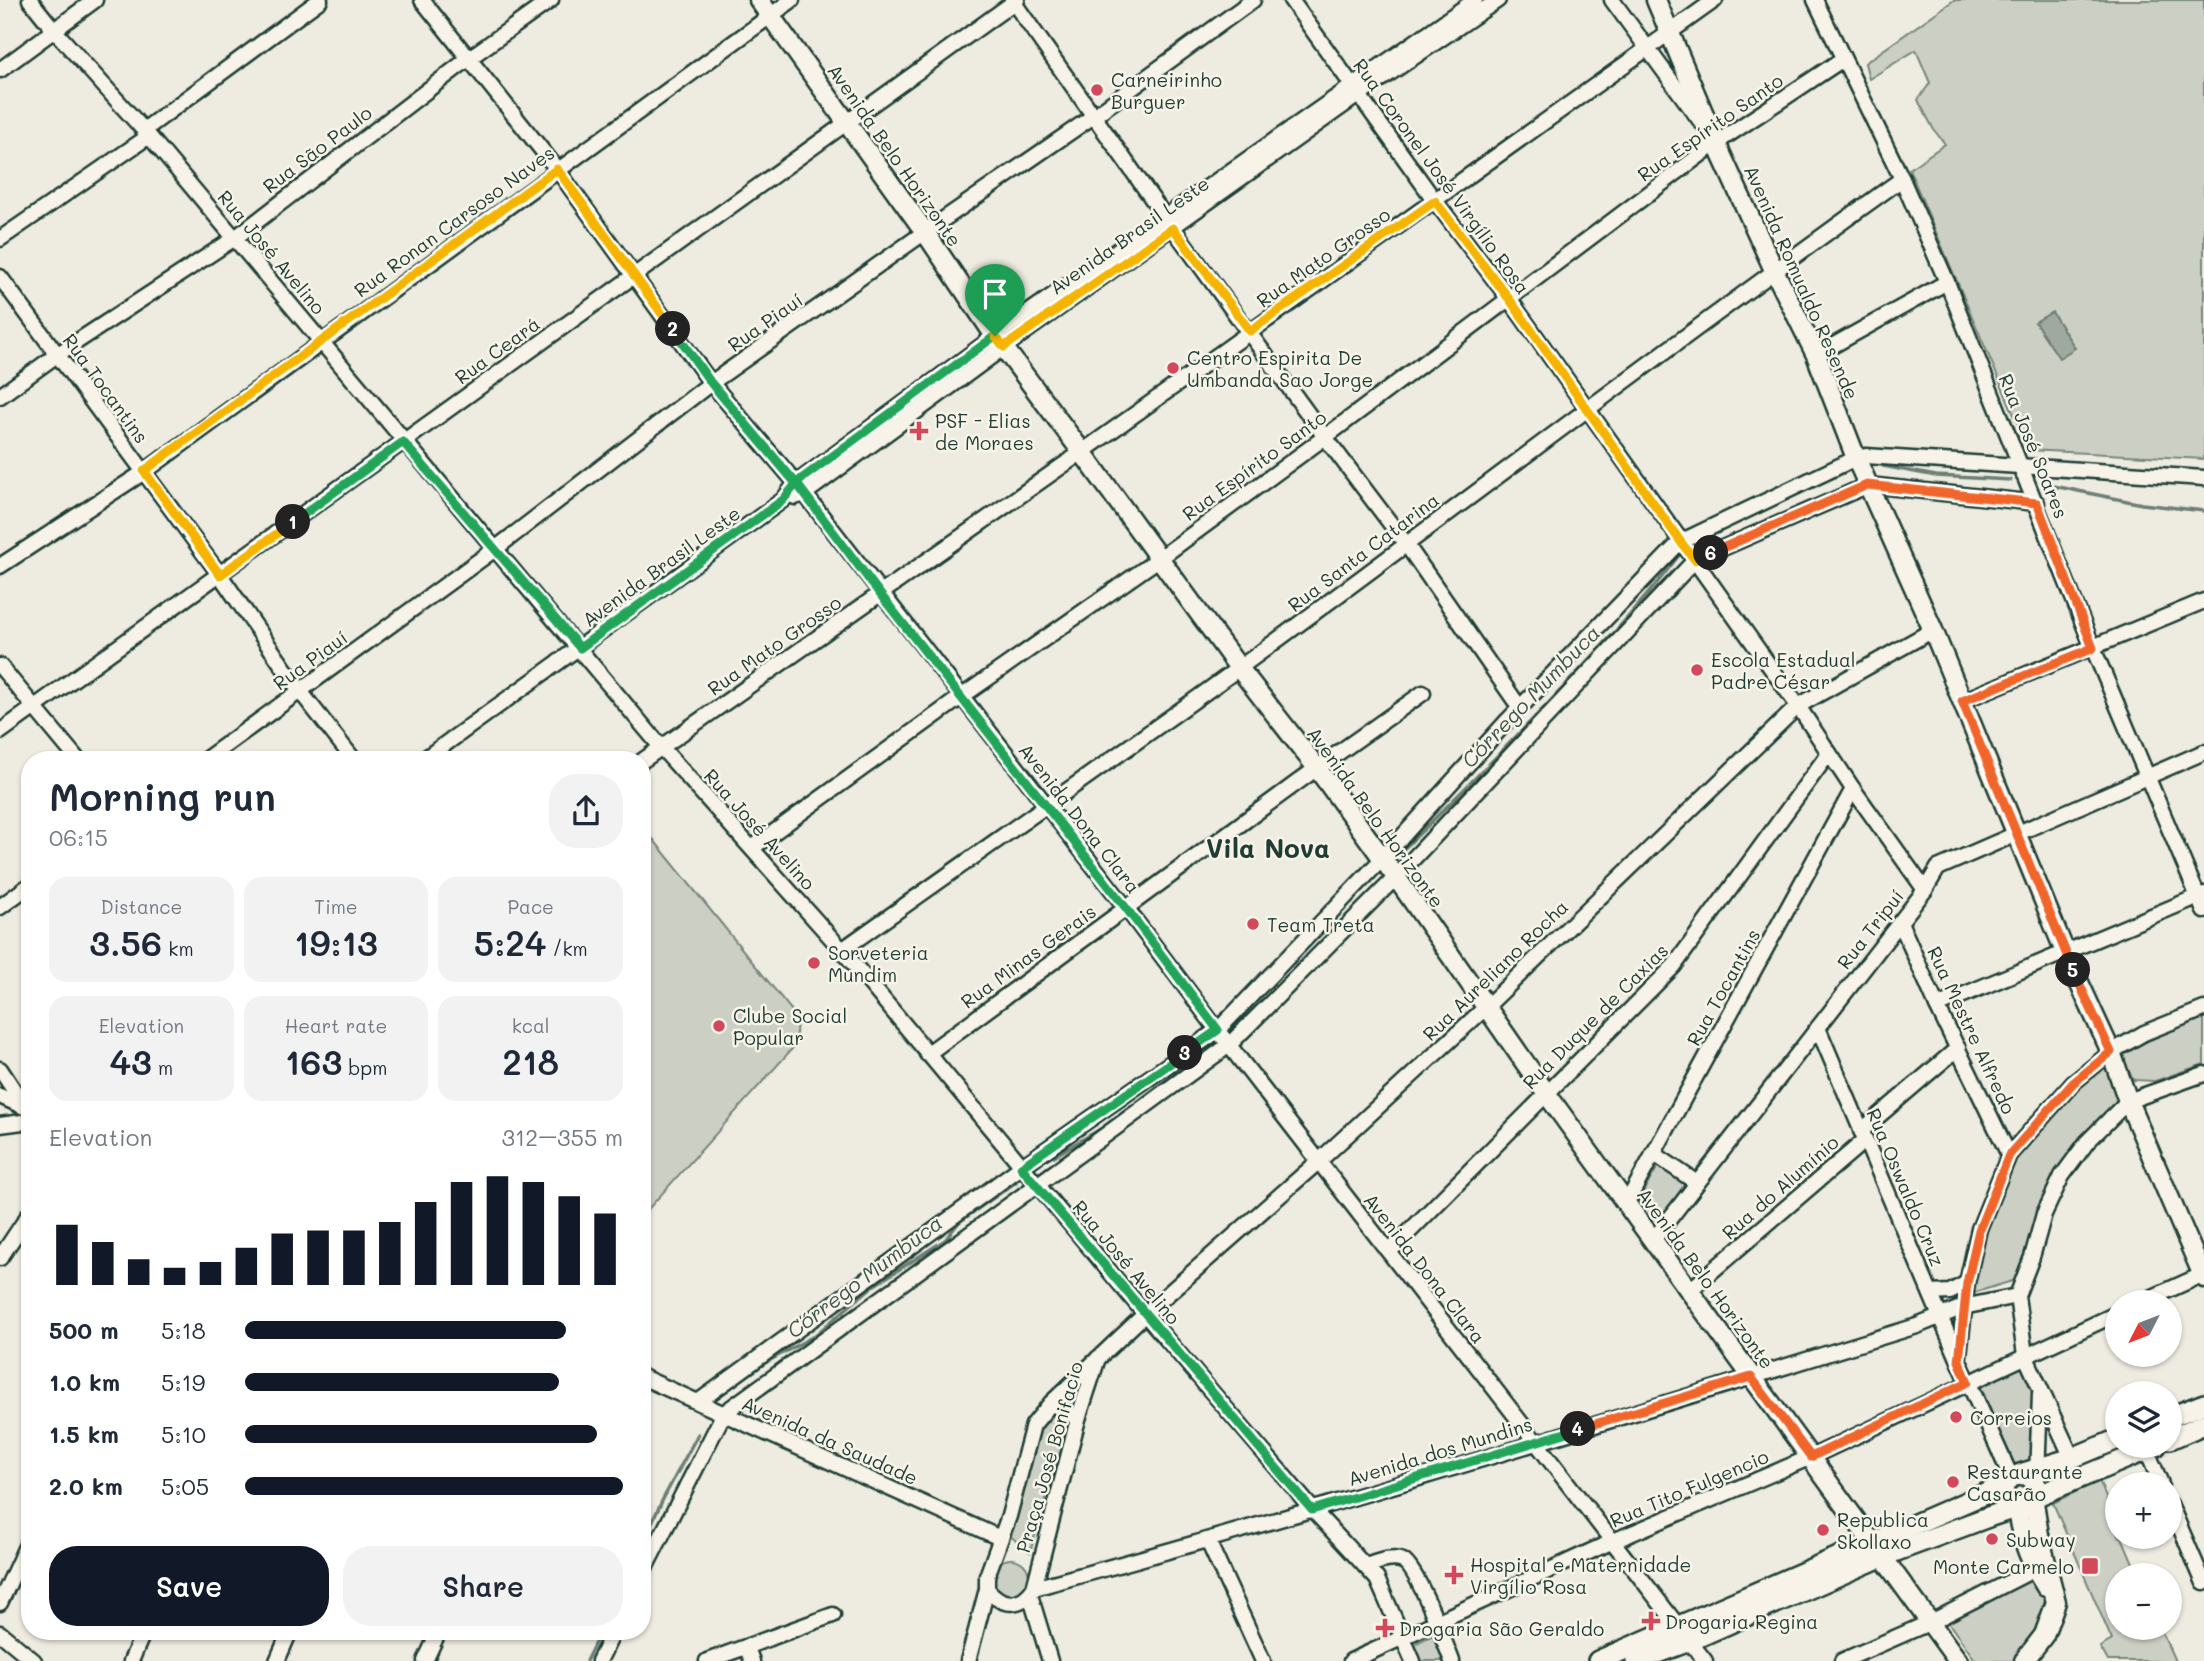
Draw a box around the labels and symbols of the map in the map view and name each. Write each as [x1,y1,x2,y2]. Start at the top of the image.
street label: Rua Coronel José Virgílio Rosa [1348,53,1536,299]
street label: Avenida Belo Horizonte [822,59,968,251]
place label: Carneirinho Burguer [1111,67,1222,114]
street label: Rua Espírito Santo [1632,67,1788,187]
marker: Carneirinho Burguer [1089,82,1105,98]
street label: Rua São Paulo [257,100,377,198]
street label: Rua Ronan Carsoso Naves [349,140,559,302]
street label: Avenida Romualdo Resende [1739,161,1865,403]
street label: Avenida Brasil Leste [1044,170,1214,300]
street label: Rua José Avelino [213,185,331,319]
street label: Rua Mato Grosso [1251,202,1395,312]
pin [965,264,1025,336]
street label: Rua Piauí [723,287,807,357]
street label: Rua Ceará [450,311,544,389]
pin: 2 [656,312,690,346]
street label: Rua Tocantins [58,328,154,448]
place label: Centro Espirita De Umbanda Sao Jorge [1187,345,1373,392]
marker: Centro Espirita De Umbanda Sao Jorge [1165,360,1181,376]
street label: Rua José Soares [1994,370,2074,522]
street label: Rua Espírito Santo [1177,404,1331,526]
place label: PSF - Elias de Moraes [935,408,1034,455]
marker: PSF - Elias de Moraes [909,421,929,441]
street label: Rua Santa Catarina [1282,487,1444,617]
street label: Avenida Brasil Leste [577,500,745,632]
pin: 1 [276,504,310,540]
pin: 6 [1694,536,1728,570]
street label: Rua Mato Grosso [702,590,846,700]
water label: Córrego Mumbuca [1455,619,1605,773]
street label: Rua Piauí [268,625,352,695]
place label: Escola Estadual Padre César [1711,647,1856,694]
marker: Escola Estadual Padre César [1689,662,1705,678]
street label: Avenida Belo Horizonte [1302,722,1450,912]
street label: Avenida Dona Clara [1014,738,1146,898]
street label: Rua José Avelino [699,763,821,895]
district label: Vila Nova [1206,831,1330,865]
street label: Rua Tripuí [1831,884,1909,974]
street label: Rua Aureliano Rocha [1417,894,1573,1046]
street label: Rua Minas Gerais [955,898,1101,1014]
place label: Team Treta [1267,912,1374,937]
marker: Team Treta [1245,916,1261,932]
street label: Rua Tocantins [1681,924,1765,1050]
street label: Rua Duque de Caxias [1517,938,1673,1094]
place label: Sorveteria Mundim [828,940,929,987]
street label: Rua Mestre Alfredo [1922,942,2022,1118]
pin: 5 [2056,953,2090,988]
marker: Sorveteria Mundim [806,955,822,971]
place label: Clube Social Popular [733,1003,847,1050]
marker: Clube Social Popular [711,1018,727,1034]
pin: 3 [1168,1036,1202,1070]
street label: Rua Oswaldo Cruz [1861,1104,1951,1270]
street label: Rua do Alumínio [1716,1129,1844,1245]
street label: Avenida Belo Horizonte [1632,1183,1780,1373]
street label: Avenida Dona Clara [1359,1188,1491,1348]
street label: Rua José Avelino [1068,1195,1186,1329]
water label: Córrego Mumbuca [781,1209,947,1343]
north arrow [2105,1290,2182,1367]
street label: Praça José Bonifacio [1010,1359,1088,1555]
street label: Avenida da Saudade [738,1390,922,1490]
place label: Correios [1970,1405,2052,1430]
marker: Correios [1948,1409,1964,1425]
street label: Avenida dos Mundins [1345,1411,1535,1491]
pin: 4 [1560,1412,1596,1446]
street label: Rua Tito Fulgencio [1606,1443,1772,1533]
place label: Restaurante Casarão [1967,1459,2083,1506]
marker: Restaurante Casarão [1945,1474,1961,1490]
place label: Republica Skollaxo [1837,1507,1929,1554]
marker: Republica Skollaxo [1815,1522,1831,1538]
place label: Subway [2006,1527,2076,1552]
marker: Subway [1984,1531,2000,1547]
place label: Hospital e Maternidade Virgílio Rosa [1470,1552,1691,1599]
place label: Monte Carmelo [1933,1554,2074,1579]
marker: Monte Carmelo [2080,1556,2100,1576]
marker: Hospital e Maternidade Virgílio Rosa [1444,1565,1464,1585]
place label: Drogaria Regina [1665,1609,1818,1634]
marker: Drogaria Regina [1643,1613,1659,1629]
place label: Drogaria São Geraldo [1399,1616,1604,1641]
marker: Drogaria São Geraldo [1377,1620,1393,1636]

